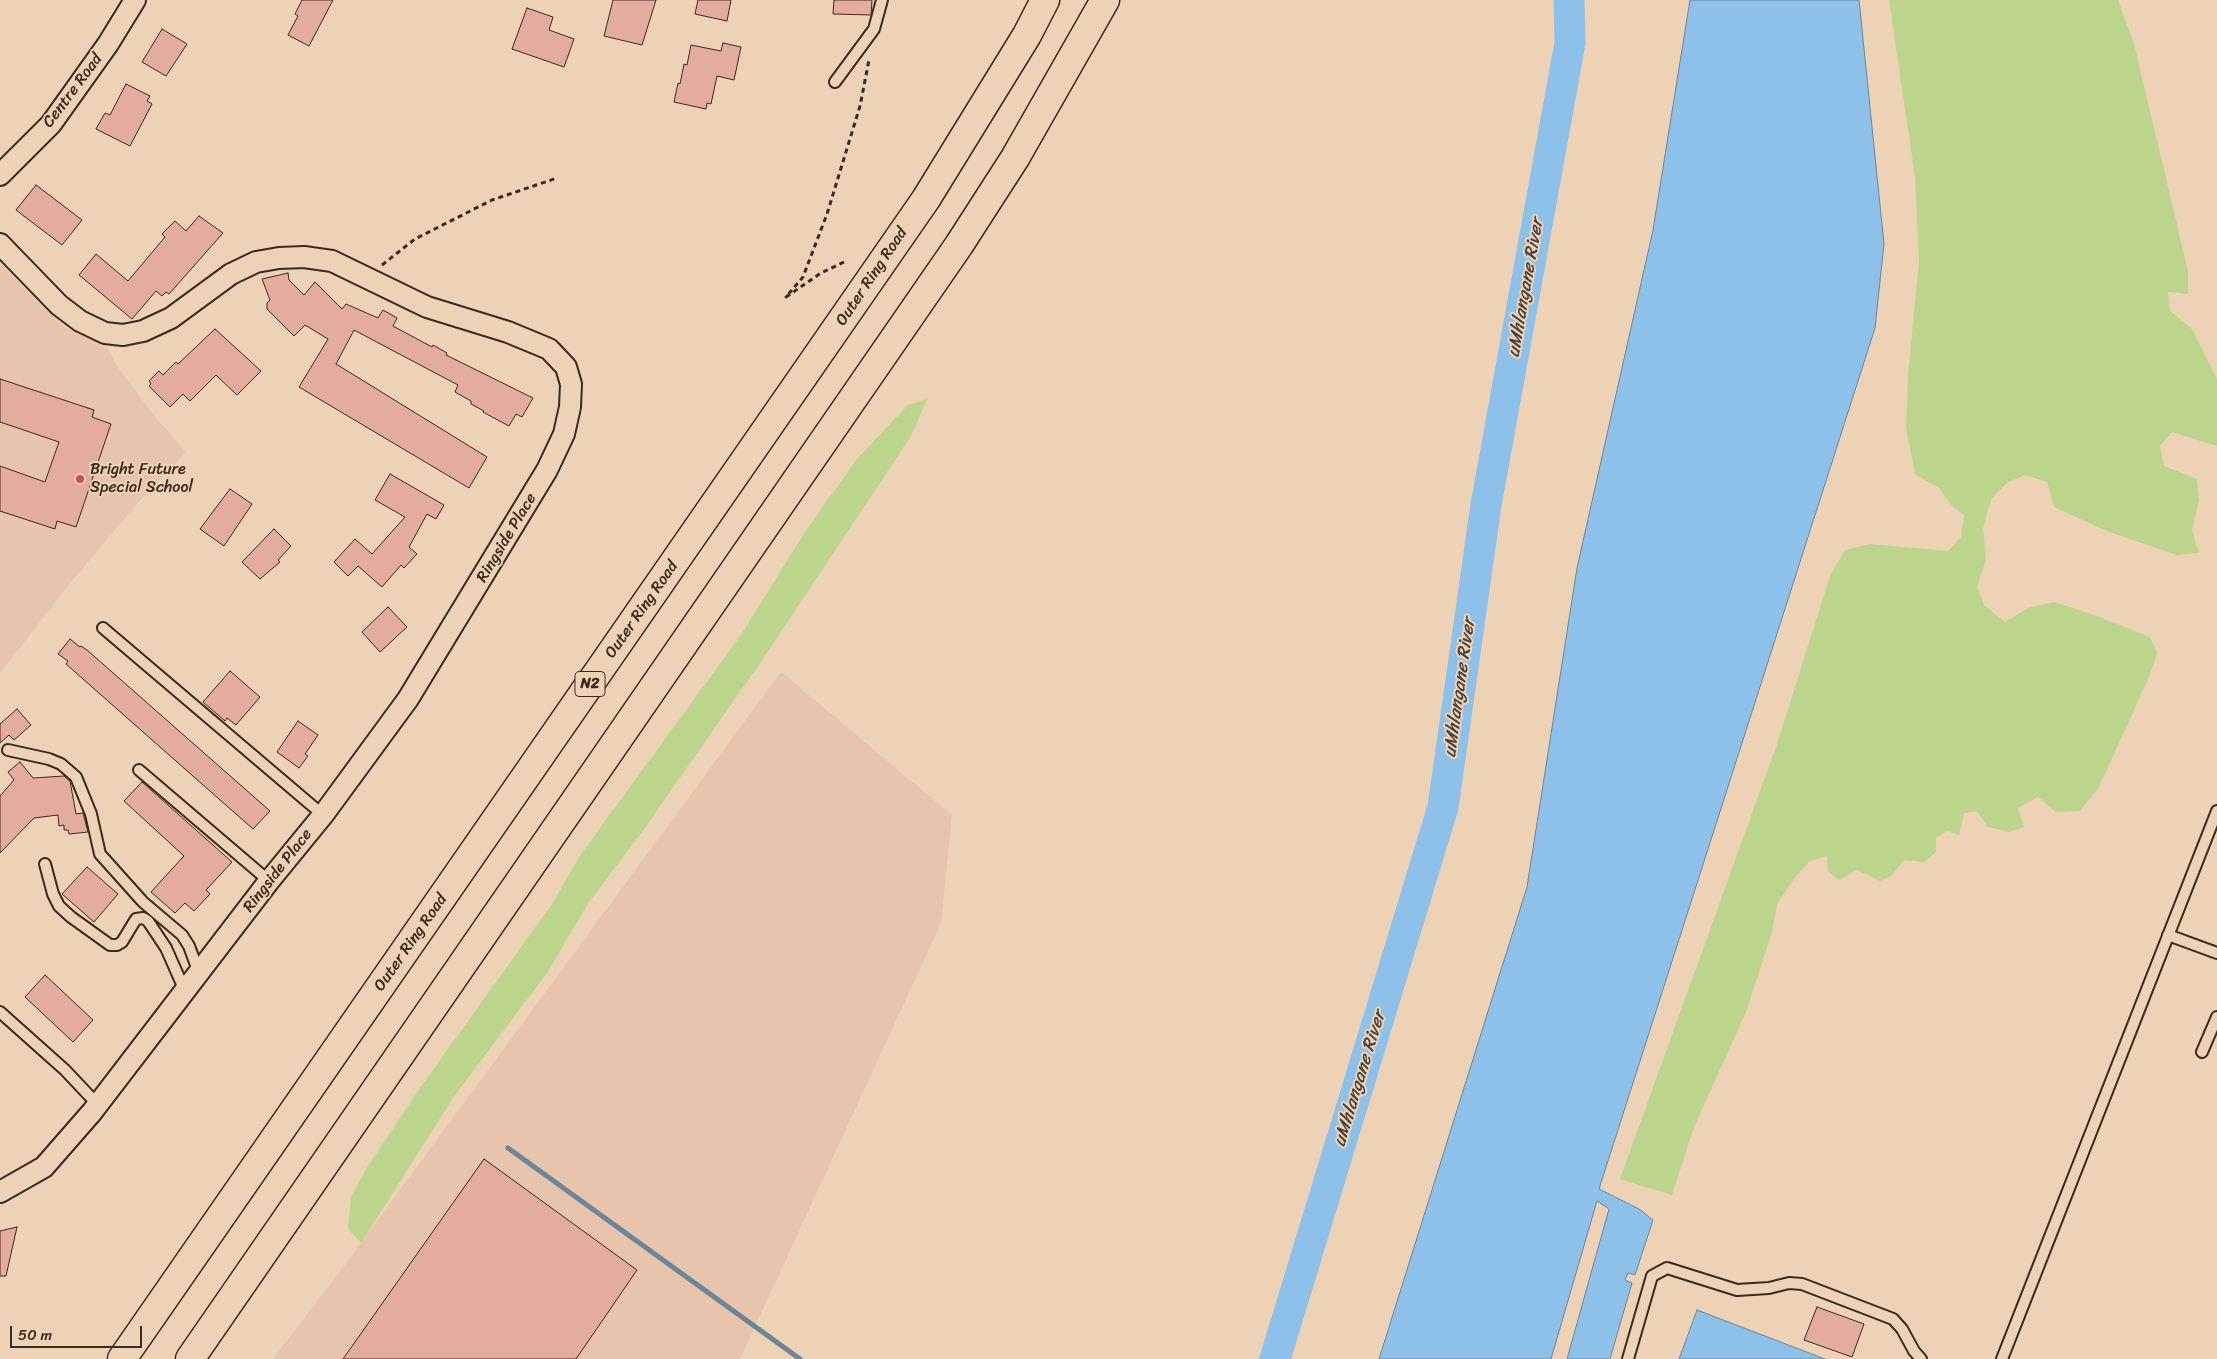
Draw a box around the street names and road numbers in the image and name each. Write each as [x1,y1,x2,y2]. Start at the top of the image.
street label: Centre Road [39,50,107,132]
street label: Outer Ring Road [832,224,912,330]
street label: Ringside Place [473,490,541,586]
street label: Outer Ring Road [601,558,683,662]
road number: N2 [575,672,605,696]
street label: Ringside Place [239,825,317,917]
street label: Outer Ring Road [370,891,452,995]

